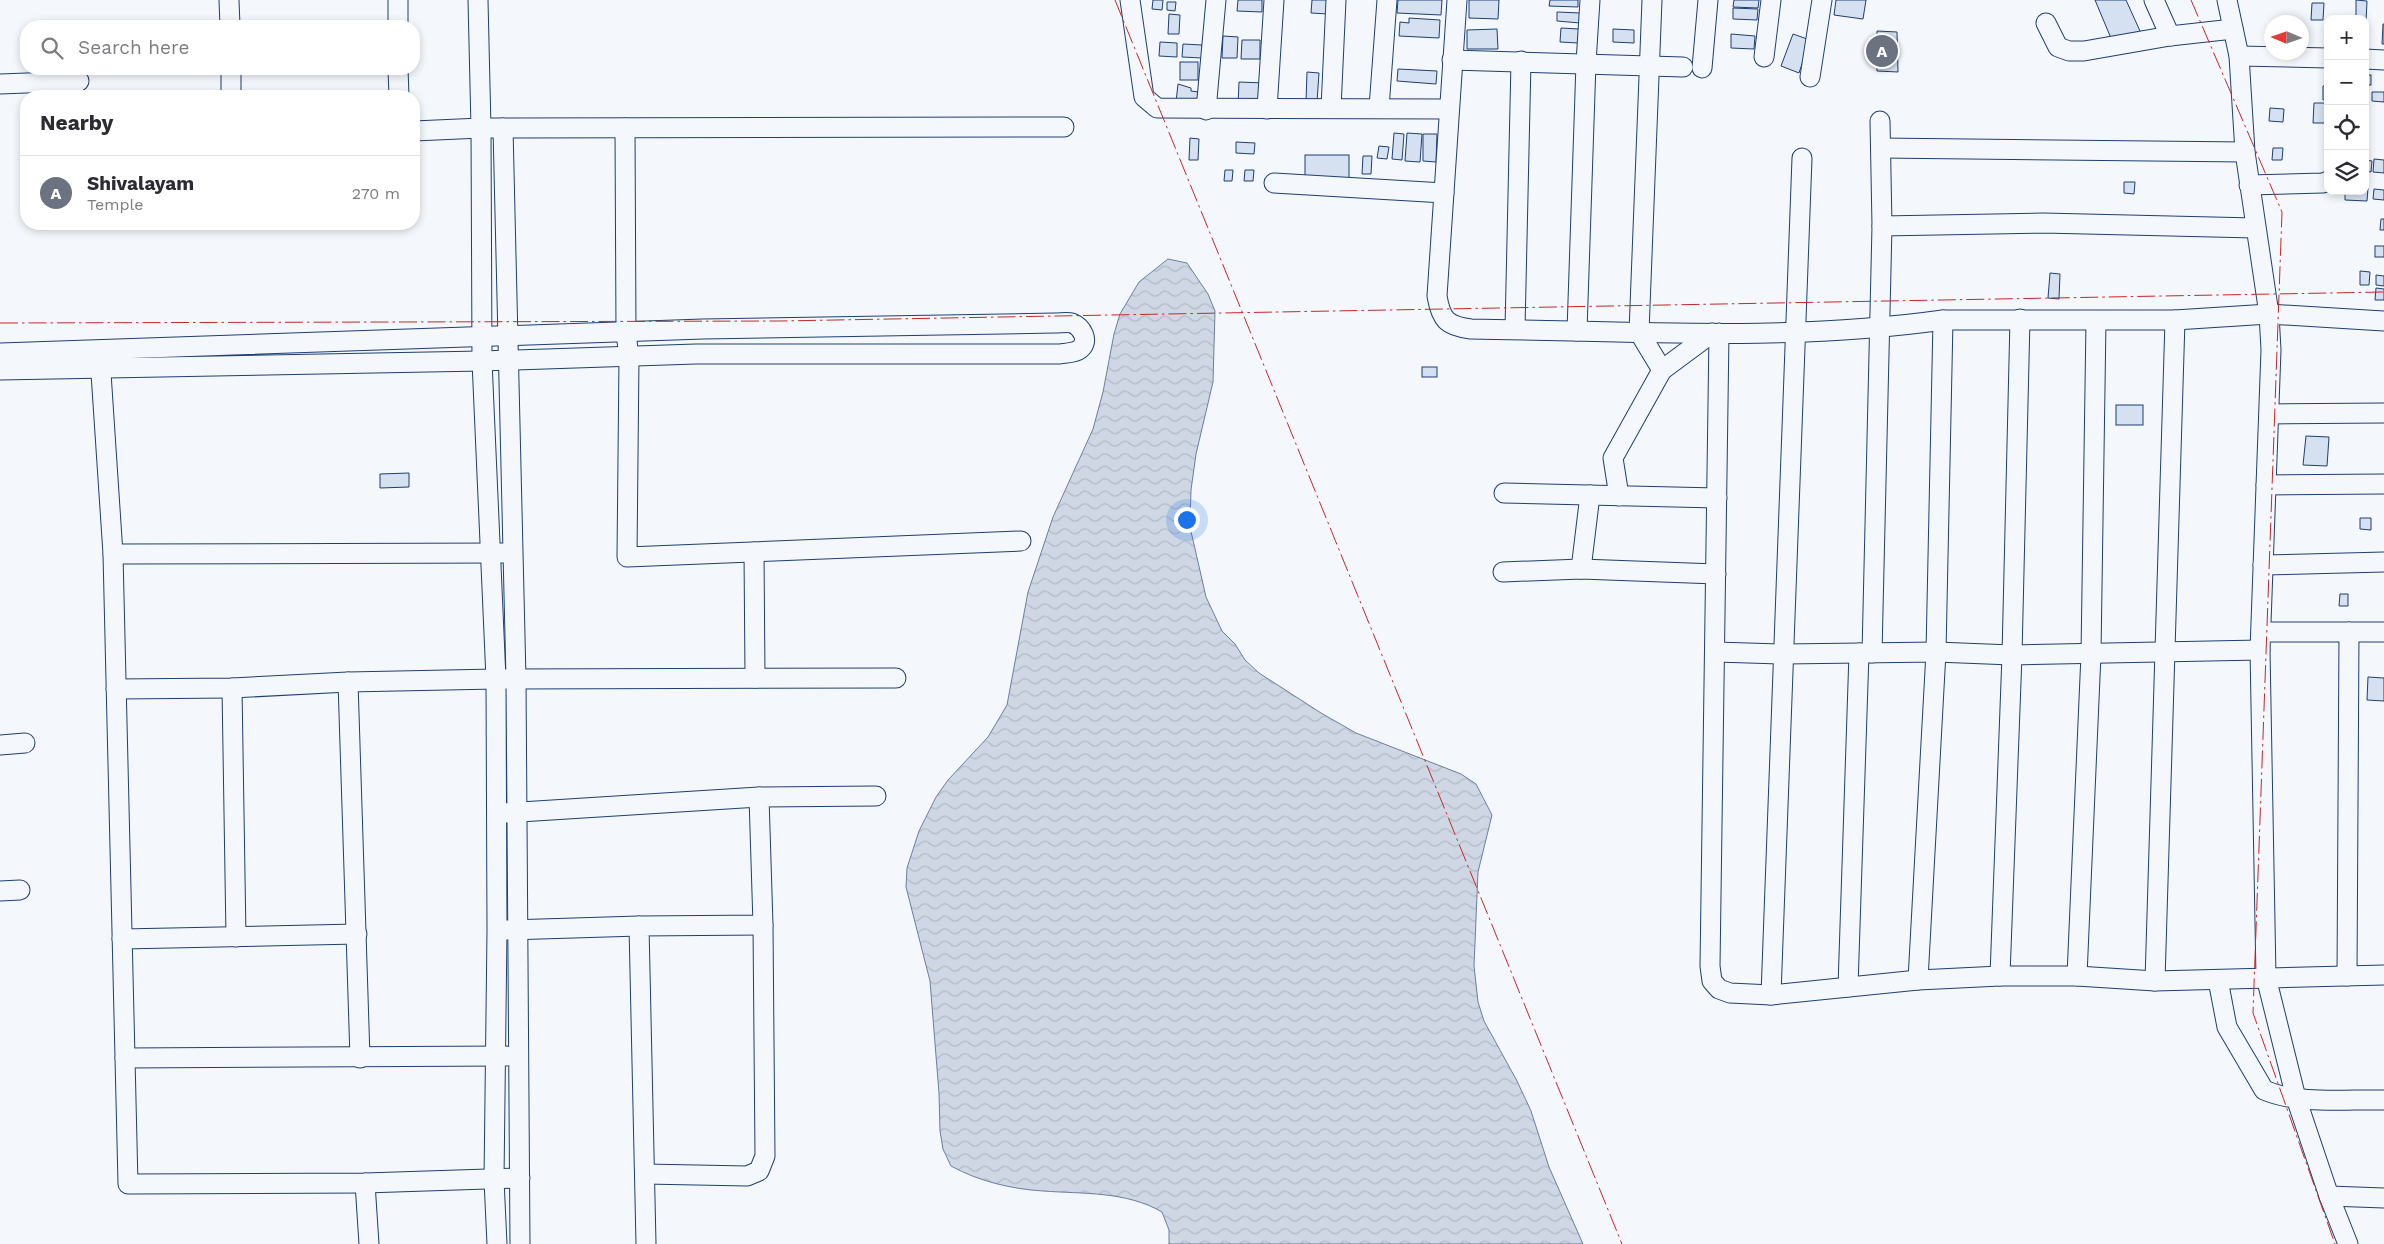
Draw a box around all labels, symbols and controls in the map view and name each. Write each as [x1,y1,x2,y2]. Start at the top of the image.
north arrow [2264,15,2309,60]
map controls [2324,15,2369,195]
button: + [2324,15,2369,60]
search box [20,20,420,75]
pin: A [1866,32,1898,70]
icon: search [38,34,66,62]
text: Search here [78,36,189,59]
button: − [2324,60,2369,105]
button: locate [2324,105,2369,150]
text: Nearby [40,110,113,135]
button: layers [2324,150,2369,195]
text: Shivalayam [87,172,194,195]
text: A [51,184,61,203]
text: 270 m [352,184,400,203]
text: Temple [87,195,144,214]
your location [1174,507,1200,533]

